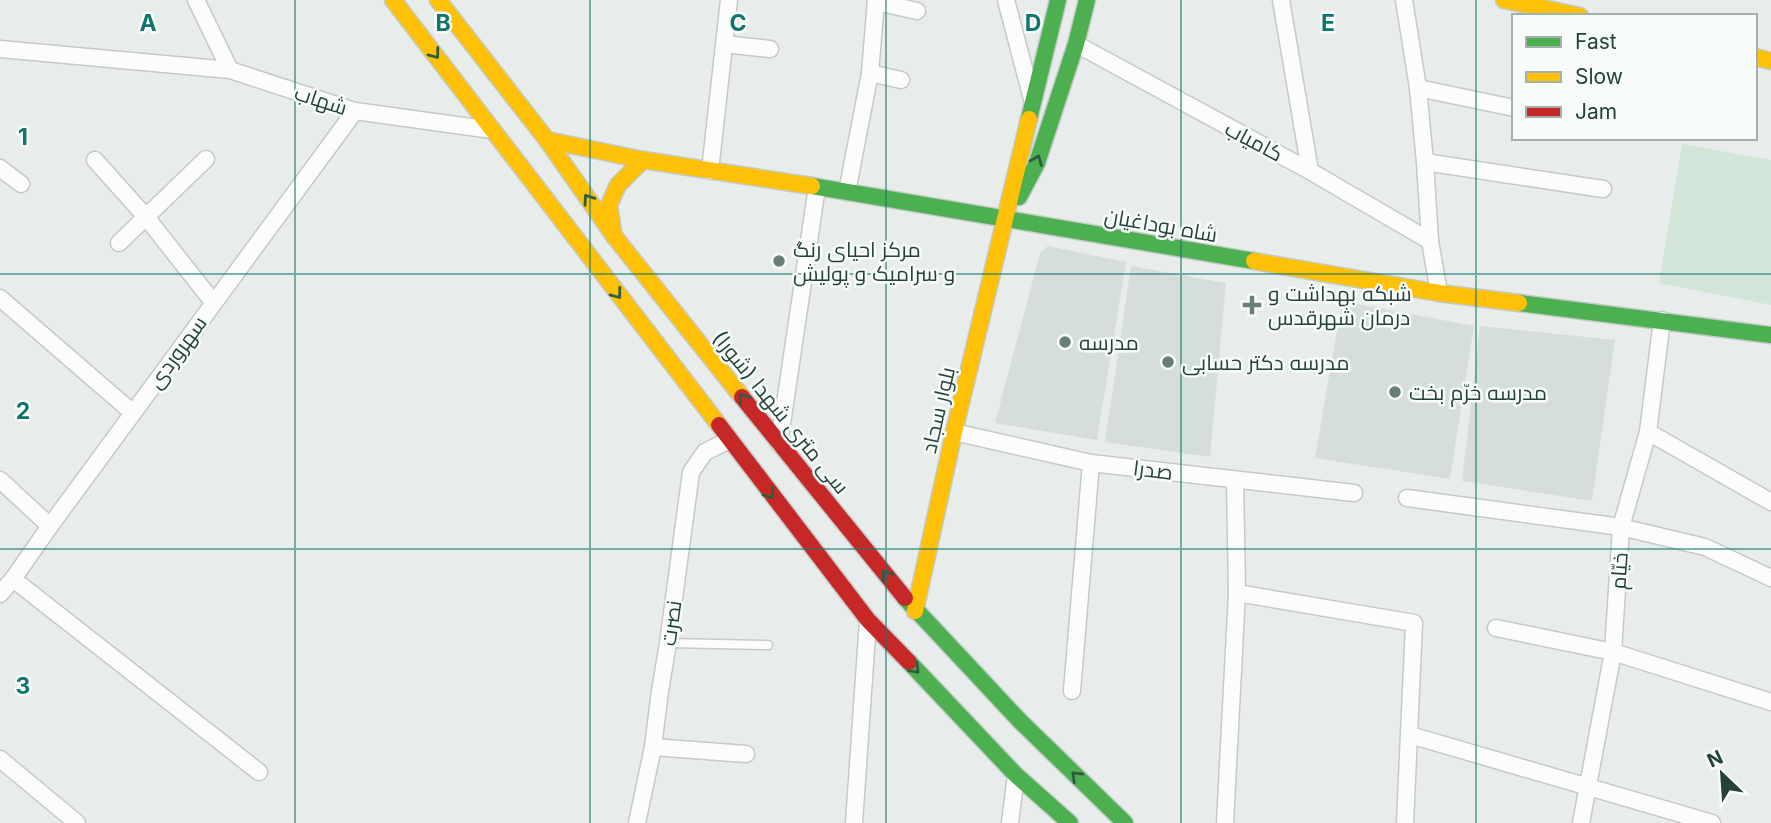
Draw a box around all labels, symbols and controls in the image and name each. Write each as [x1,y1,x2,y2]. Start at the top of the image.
text: A [139,9,157,37]
text: B [435,9,451,37]
text: C [729,9,747,37]
text: D [1025,9,1041,37]
text: E [1321,9,1335,37]
legend [1512,14,1757,140]
text: Fast [1575,29,1617,54]
one-way arrow [426,47,439,59]
text: Slow [1575,64,1623,89]
street label: شهاب [291,80,351,121]
text: Jam [1575,99,1617,124]
street label: کامیاب [1221,115,1287,167]
text: 1 [18,123,28,151]
one-way arrow [1029,154,1043,166]
one-way arrow [584,194,596,207]
street label: شاه بوداغیان [1102,203,1219,248]
place label: مرکز احیای رنگ و سرامیک و پولیش [793,237,955,288]
marker: مرکز احیای رنگ و سرامیک و پولیش [771,253,787,269]
place label: شبکه بهداشت و درمان شهرقدس [1268,281,1412,331]
one-way arrow [609,286,621,298]
marker: شبکه بهداشت و درمان شهرقدس [1242,295,1262,315]
street label: سهروردی [142,311,212,394]
street label: سی متری شهدا (شورا) [707,325,854,499]
place label: مدرسه [1079,330,1139,355]
marker: مدرسه [1057,334,1073,350]
place label: مدرسه دکتر حسابی [1182,350,1349,376]
marker: مدرسه دکتر حسابی [1160,354,1176,370]
street label: بلوار سجاد [916,364,960,456]
place label: مدرسه خرّم بخت [1409,380,1547,407]
marker: مدرسه خرّم بخت [1387,384,1403,400]
one-way arrow [738,394,751,406]
text: 2 [16,397,30,425]
street label: صدرا [1132,455,1174,485]
one-way arrow [762,486,775,498]
street label: خیّام [1605,552,1635,591]
one-way arrow [882,571,894,584]
street label: نصرت [655,599,687,647]
one-way arrow [906,661,919,674]
text: 3 [16,672,30,700]
north arrow [1687,739,1757,809]
text: N [1704,746,1726,773]
one-way arrow [1071,771,1084,784]

